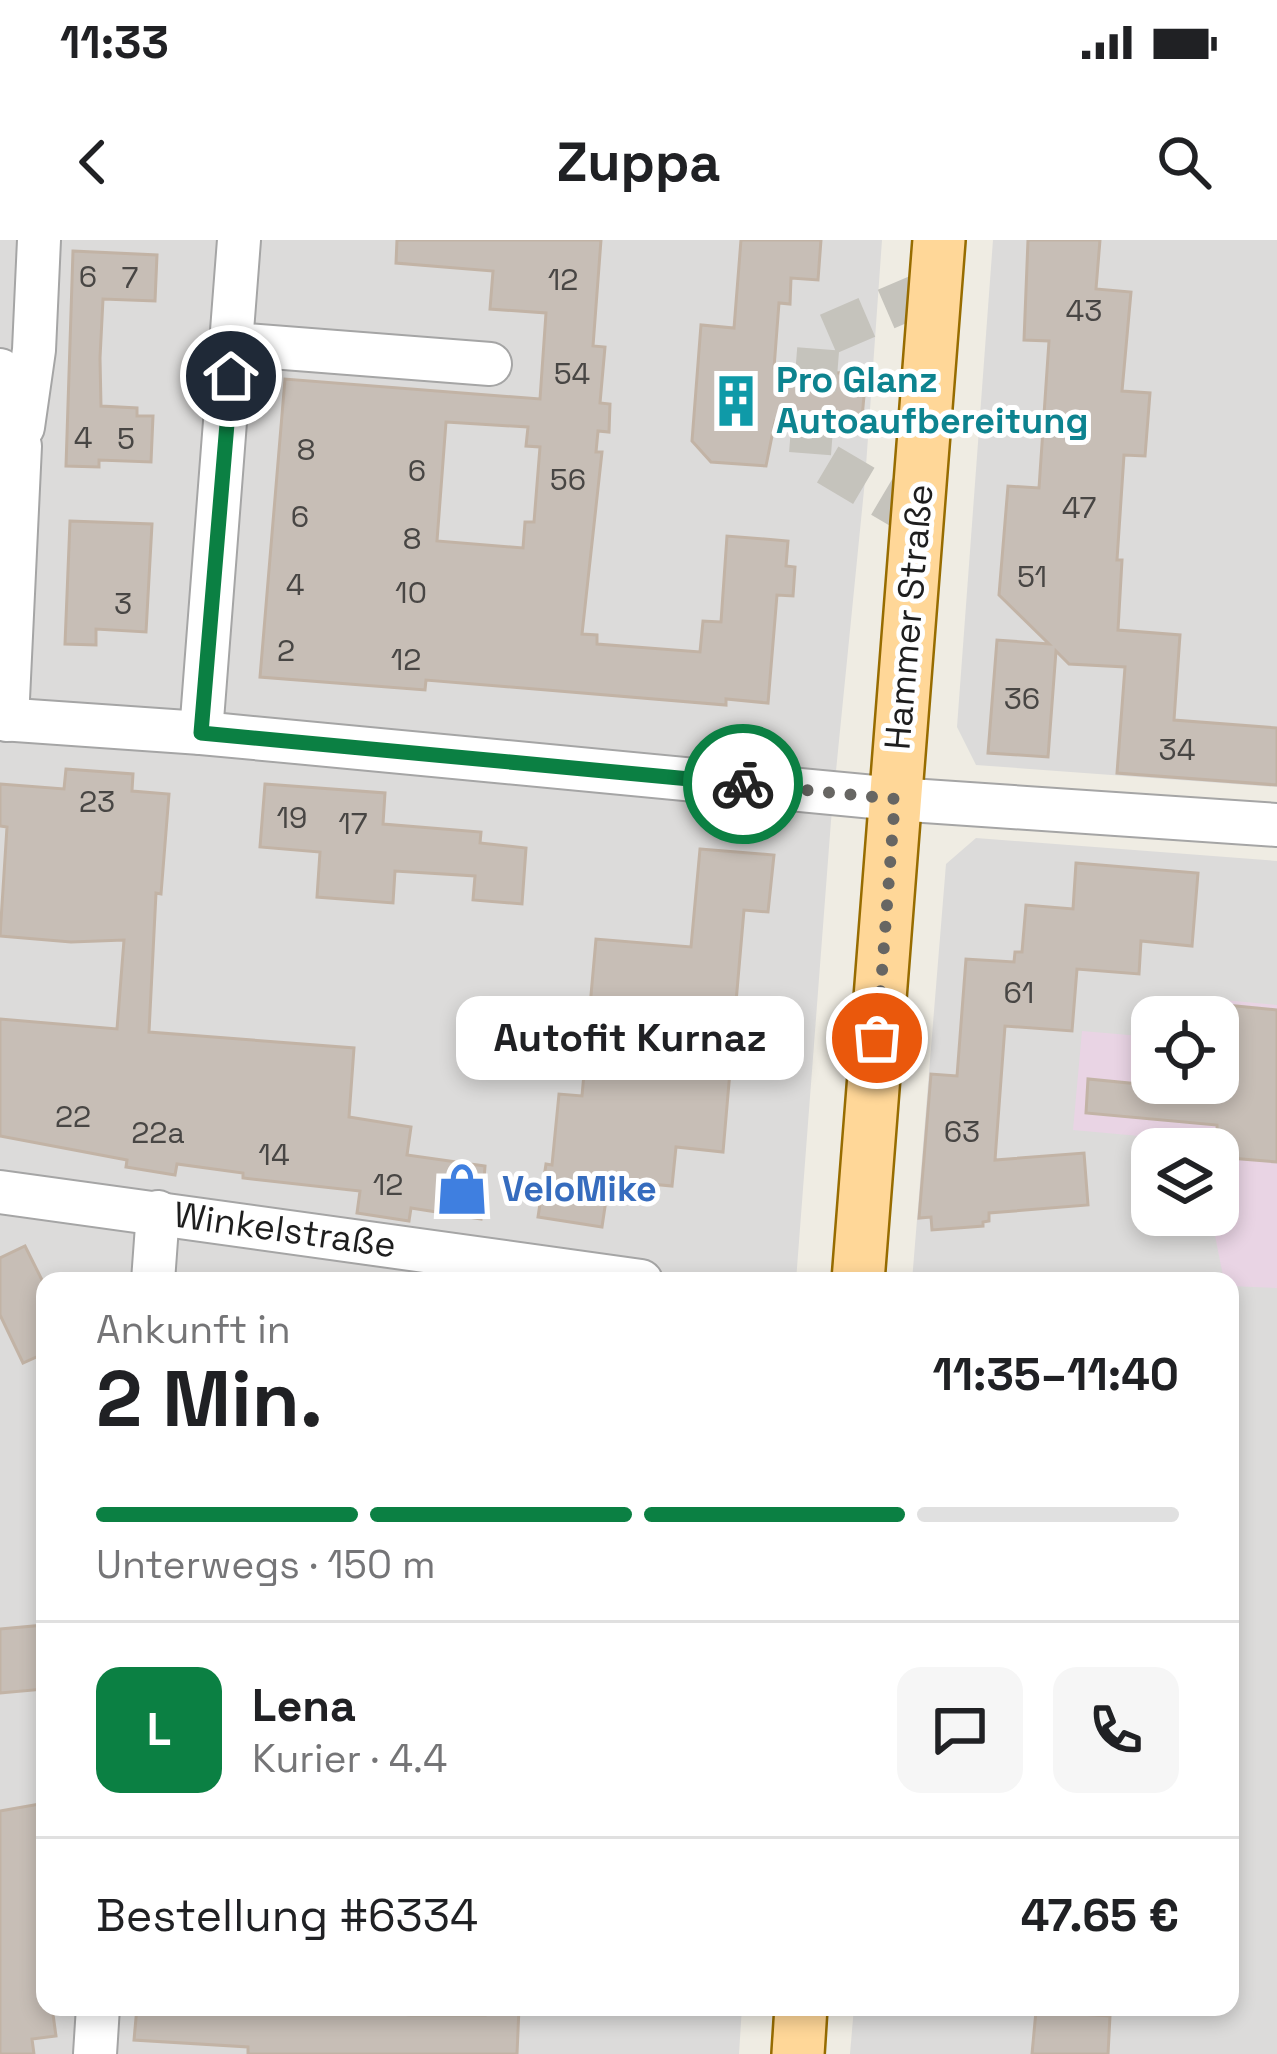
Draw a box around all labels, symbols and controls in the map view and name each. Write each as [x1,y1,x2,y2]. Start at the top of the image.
text: 11:33 [60,14,169,71]
text: Zuppa [556,128,721,197]
icon: back [60,129,126,195]
icon: search [1151,129,1217,195]
house number: 6 [79,257,97,296]
house number: 7 [122,258,138,297]
house number: 12 [548,260,578,299]
house number: 43 [1066,291,1102,330]
pin [180,325,282,427]
icon: home [198,343,264,409]
house number: 54 [554,354,590,393]
place label: Pro Glanz Autoaufbereitung [776,357,1088,444]
building icon: Pro Glanz Autoaufbereitung [707,372,765,430]
house number: 4 [74,418,92,457]
house number: 5 [117,419,135,458]
house number: 8 [297,430,315,469]
house number: 6 [408,451,426,490]
house number: 56 [550,460,586,499]
street label: Hammer Straße [874,482,944,752]
house number: 47 [1062,488,1096,527]
house number: 6 [291,497,309,536]
house number: 8 [403,519,421,558]
house number: 51 [1017,557,1047,596]
house number: 4 [286,565,304,604]
house number: 10 [395,573,427,612]
house number: 3 [114,584,132,623]
house number: 2 [277,631,295,670]
house number: 12 [391,640,421,679]
house number: 36 [1004,679,1040,718]
courier [683,724,803,844]
house number: 34 [1159,730,1195,769]
icon: bike [710,751,776,817]
house number: 23 [79,782,115,821]
house number: 19 [277,798,307,837]
house number: 17 [338,804,368,843]
house number: 61 [1004,973,1034,1012]
pin [826,987,928,1089]
callout: Autofit Kurnaz [457,996,805,1080]
map controls [1131,996,1239,1236]
button: locate [1131,996,1239,1104]
icon: bag [844,1005,910,1071]
text: Autofit Kurnaz [493,1013,767,1062]
house number: 22 [55,1097,91,1136]
house number: 63 [944,1112,980,1151]
house number: 22a [131,1113,185,1152]
button: layers [1131,1128,1239,1236]
house number: 14 [258,1135,290,1174]
shop icon: VeloMike [433,1160,491,1218]
house number: 12 [373,1165,403,1204]
place label: VeloMike [502,1166,657,1212]
street label: Winkelstraße [171,1192,399,1268]
text: Ankunft in [96,1305,291,1354]
text: 11:35–11:40 [932,1346,1179,1403]
text: 2 Min. [96,1349,323,1449]
text: Unterwegs · 150 m [96,1540,435,1589]
button: chat [897,1667,1023,1793]
button: phone [1053,1667,1179,1793]
text: Lena [252,1677,356,1734]
text: L [147,1701,171,1758]
text: Kurier · 4.4 [252,1734,447,1783]
text: Bestellung #6334 [96,1887,478,1944]
text: 47.65 € [1021,1887,1179,1944]

